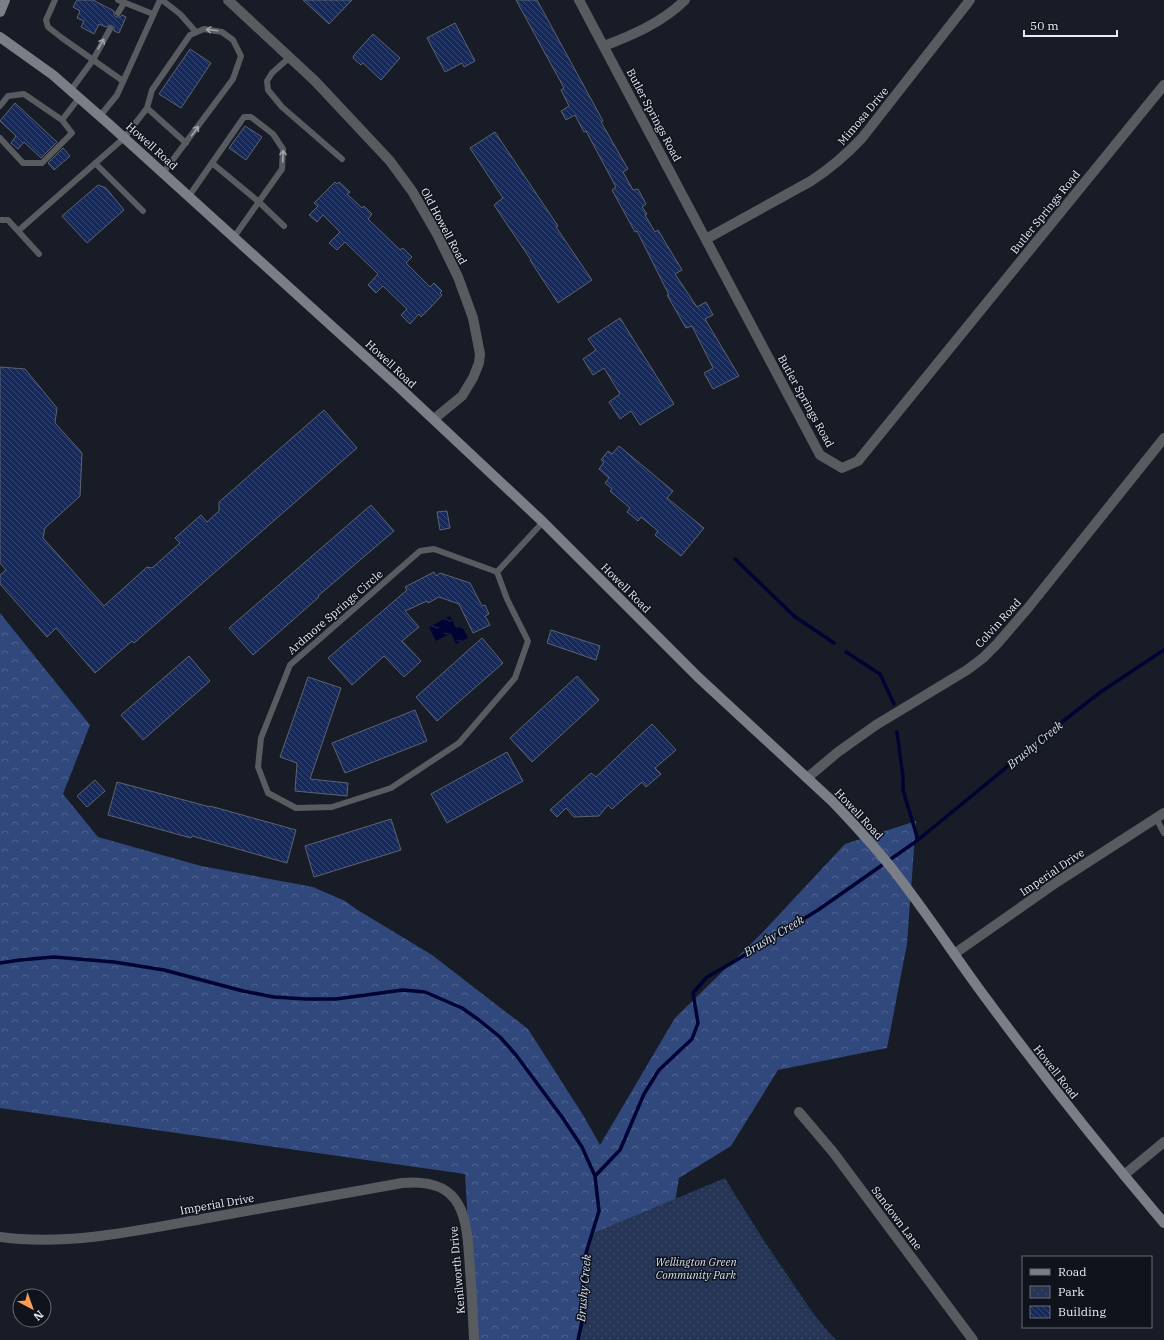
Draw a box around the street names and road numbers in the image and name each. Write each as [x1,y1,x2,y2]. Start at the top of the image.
street label: Butler Springs Road [624,66,685,164]
street label: Mimosa Drive [835,84,891,148]
street label: Howell Road [123,119,181,173]
street label: Butler Springs Road [1007,167,1083,257]
street label: Old Howell Road [418,185,470,267]
street label: Howell Road [363,337,420,391]
street label: Butler Springs Road [775,352,837,450]
street label: Howell Road [598,560,654,616]
street label: Ardmore Springs Circle [284,567,386,657]
street label: Colvin Road [972,595,1024,651]
street label: Howell Road [832,786,886,843]
street label: Imperial Drive [1017,845,1087,899]
street label: Howell Road [1031,1042,1082,1102]
street label: Sandown Lane [869,1183,925,1253]
street label: Imperial Drive [179,1191,255,1217]
street label: Kenilworth Drive [446,1226,468,1314]

